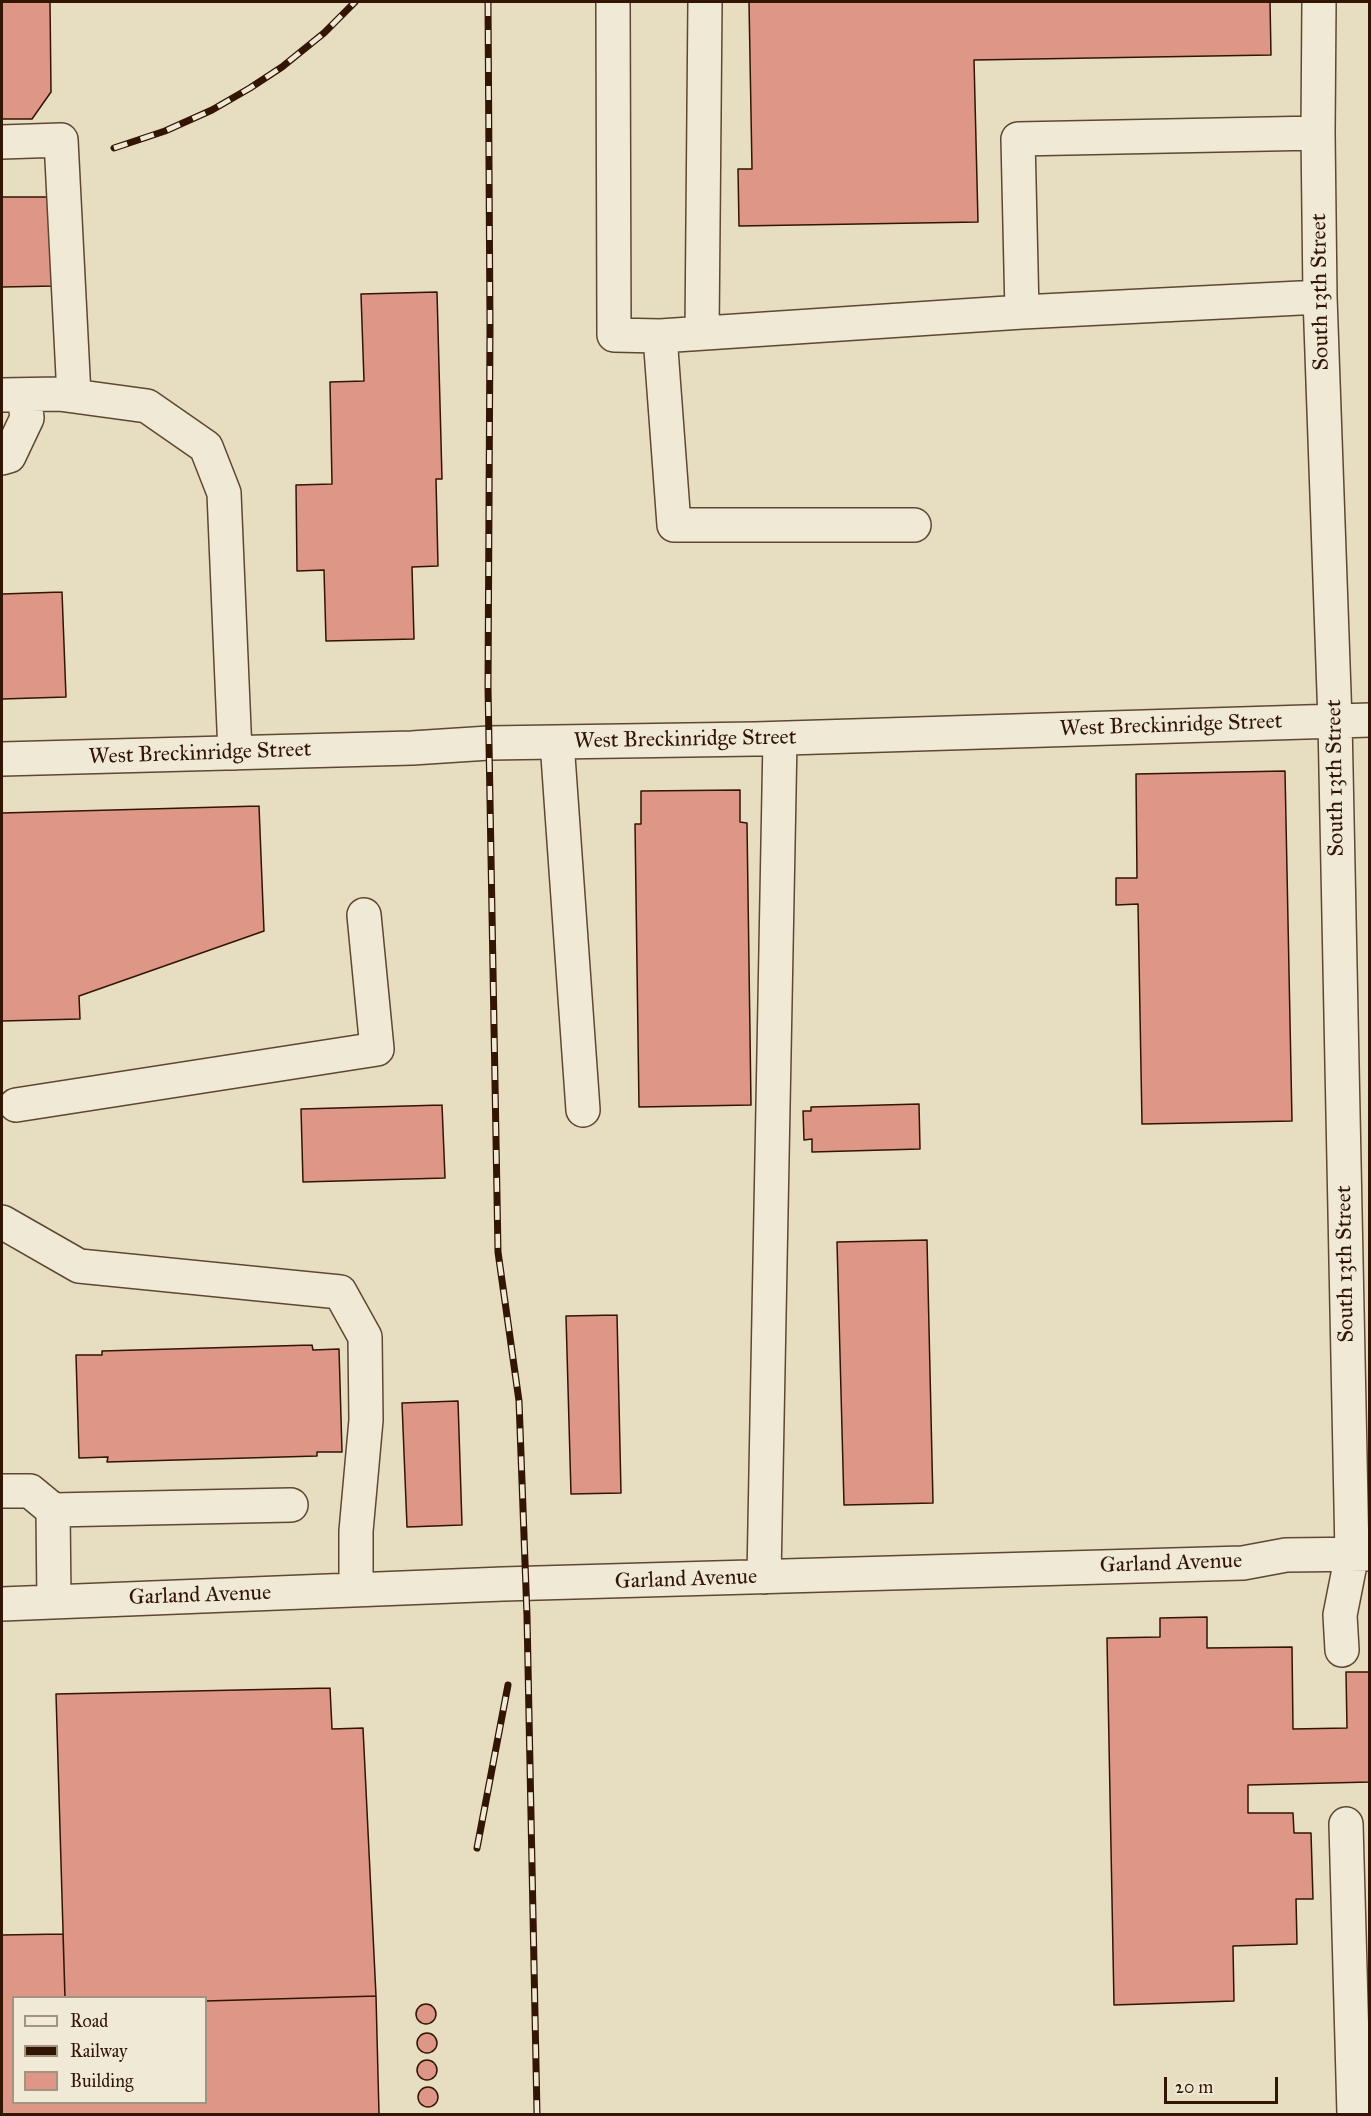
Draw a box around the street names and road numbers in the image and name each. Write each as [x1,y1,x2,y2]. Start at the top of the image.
street label: South 13th Street [1306,213,1336,371]
street label: South 13th Street [1321,699,1351,857]
street label: West Breckinridge Street [1059,709,1283,743]
street label: West Breckinridge Street [573,725,797,755]
street label: West Breckinridge Street [88,737,312,771]
street label: South 13th Street [1331,1185,1361,1343]
street label: Garland Avenue [1099,1548,1243,1580]
street label: Garland Avenue [614,1564,758,1596]
street label: Garland Avenue [128,1580,272,1612]

